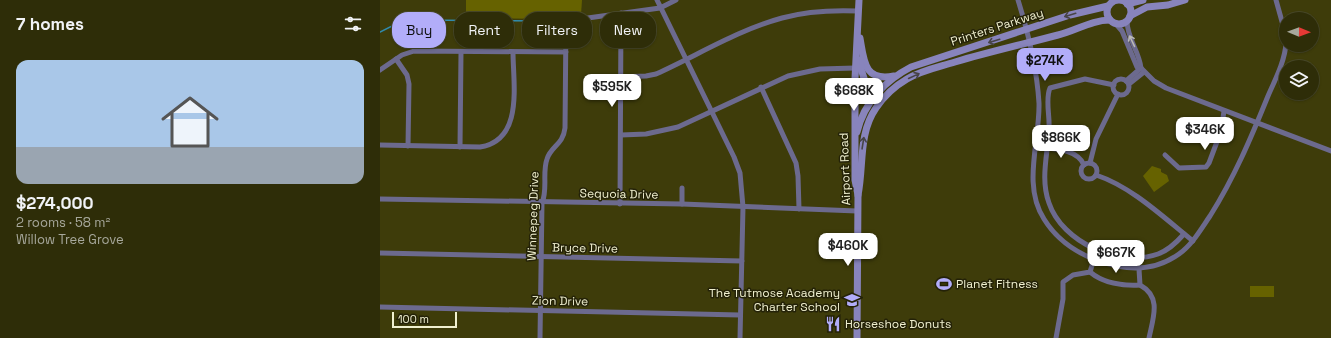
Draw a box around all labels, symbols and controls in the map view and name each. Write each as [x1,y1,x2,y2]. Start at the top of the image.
street label: Printers Parkway [949,4,1045,50]
chip: Buy [392,12,446,48]
chip: Rent [454,12,514,48]
chip: Filters [522,12,592,48]
chip: New [600,12,656,48]
one-way arrow [1064,12,1077,19]
north arrow [1279,12,1319,52]
map controls [1279,12,1319,100]
text: 7 homes [16,13,84,35]
icon: filters [342,13,364,35]
one-way arrow [1128,36,1135,48]
one-way arrow [988,38,1001,45]
pin: $274K [1017,48,1073,82]
text: $274K [1026,52,1064,69]
button: layers [1279,60,1319,100]
one-way arrow [907,72,919,79]
pin: $595K [584,74,640,108]
text: $595K [592,78,632,95]
pin: $668K [826,78,882,112]
text: $668K [834,82,874,99]
icon: home [154,86,226,158]
pin: $346K [1177,117,1233,151]
text: $346K [1185,121,1225,138]
pin: $866K [1033,125,1089,159]
text: $866K [1041,129,1081,146]
street label: Airport Road [836,132,854,206]
one-way arrow [859,137,867,150]
street label: Winnepeg Drive [523,171,543,261]
street label: Sequoia Drive [580,185,658,203]
text: $274,000 [16,192,94,214]
text: 2 rooms · 58 m² [16,214,110,231]
text: Willow Tree Grove [16,231,124,248]
pin: $460K [820,233,876,267]
text: $460K [828,237,868,254]
street label: Bryce Drive [552,239,618,257]
pin: $667K [1088,240,1144,274]
text: $667K [1096,244,1136,261]
sports icon: Planet Fitness [935,275,953,293]
place label: Planet Fitness [956,276,1038,292]
place label: The Tutmose Academy Charter School [709,285,840,315]
school or university icon: The Tutmose Academy Charter School [843,291,861,309]
street label: Zion Drive [532,293,588,309]
scale bar [392,310,457,329]
text: 100 m [398,312,429,326]
restaurant icon: Horseshoe Donuts [824,315,842,333]
place label: Horseshoe Donuts [845,316,951,332]

